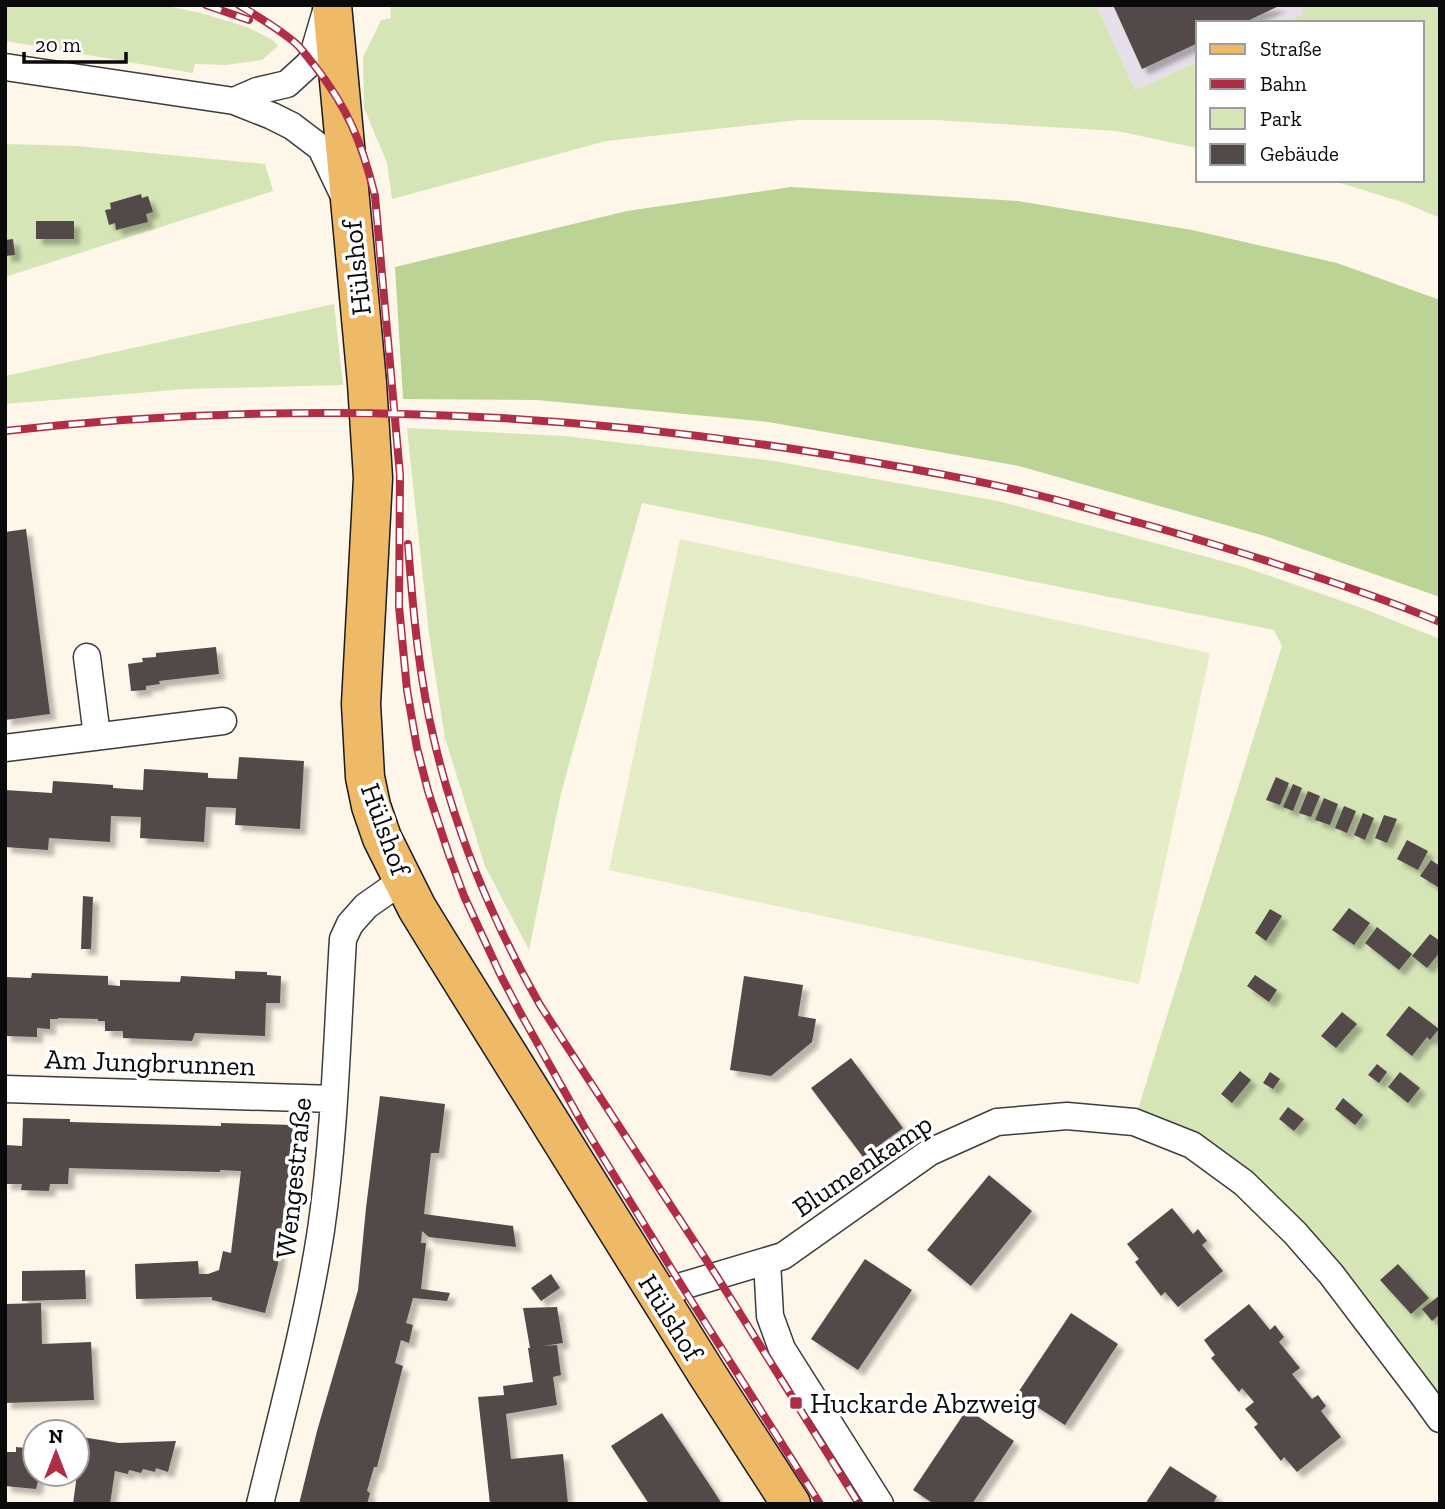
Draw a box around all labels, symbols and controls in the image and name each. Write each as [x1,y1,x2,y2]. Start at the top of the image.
scale bar [24,21,126,65]
legend [1196,21,1424,182]
text: 20 m [35,32,81,57]
text: Straße [1260,36,1322,61]
text: Bahn [1260,71,1307,96]
text: Park [1260,106,1302,131]
text: Gebäude [1260,141,1339,166]
street label: Hülshof [335,217,378,317]
street label: Hülshof [354,779,418,881]
street label: Am Jungbrunnen [44,1042,256,1083]
street label: Wengestraße [269,1096,318,1260]
street label: Blumenkamp [786,1107,938,1224]
street label: Hülshof [631,1268,711,1368]
place label: Huckarde Abzweig [810,1387,1037,1420]
marker: Huckarde Abzweig [788,1395,804,1411]
north arrow [21,1418,91,1488]
text: N [49,1425,63,1448]

